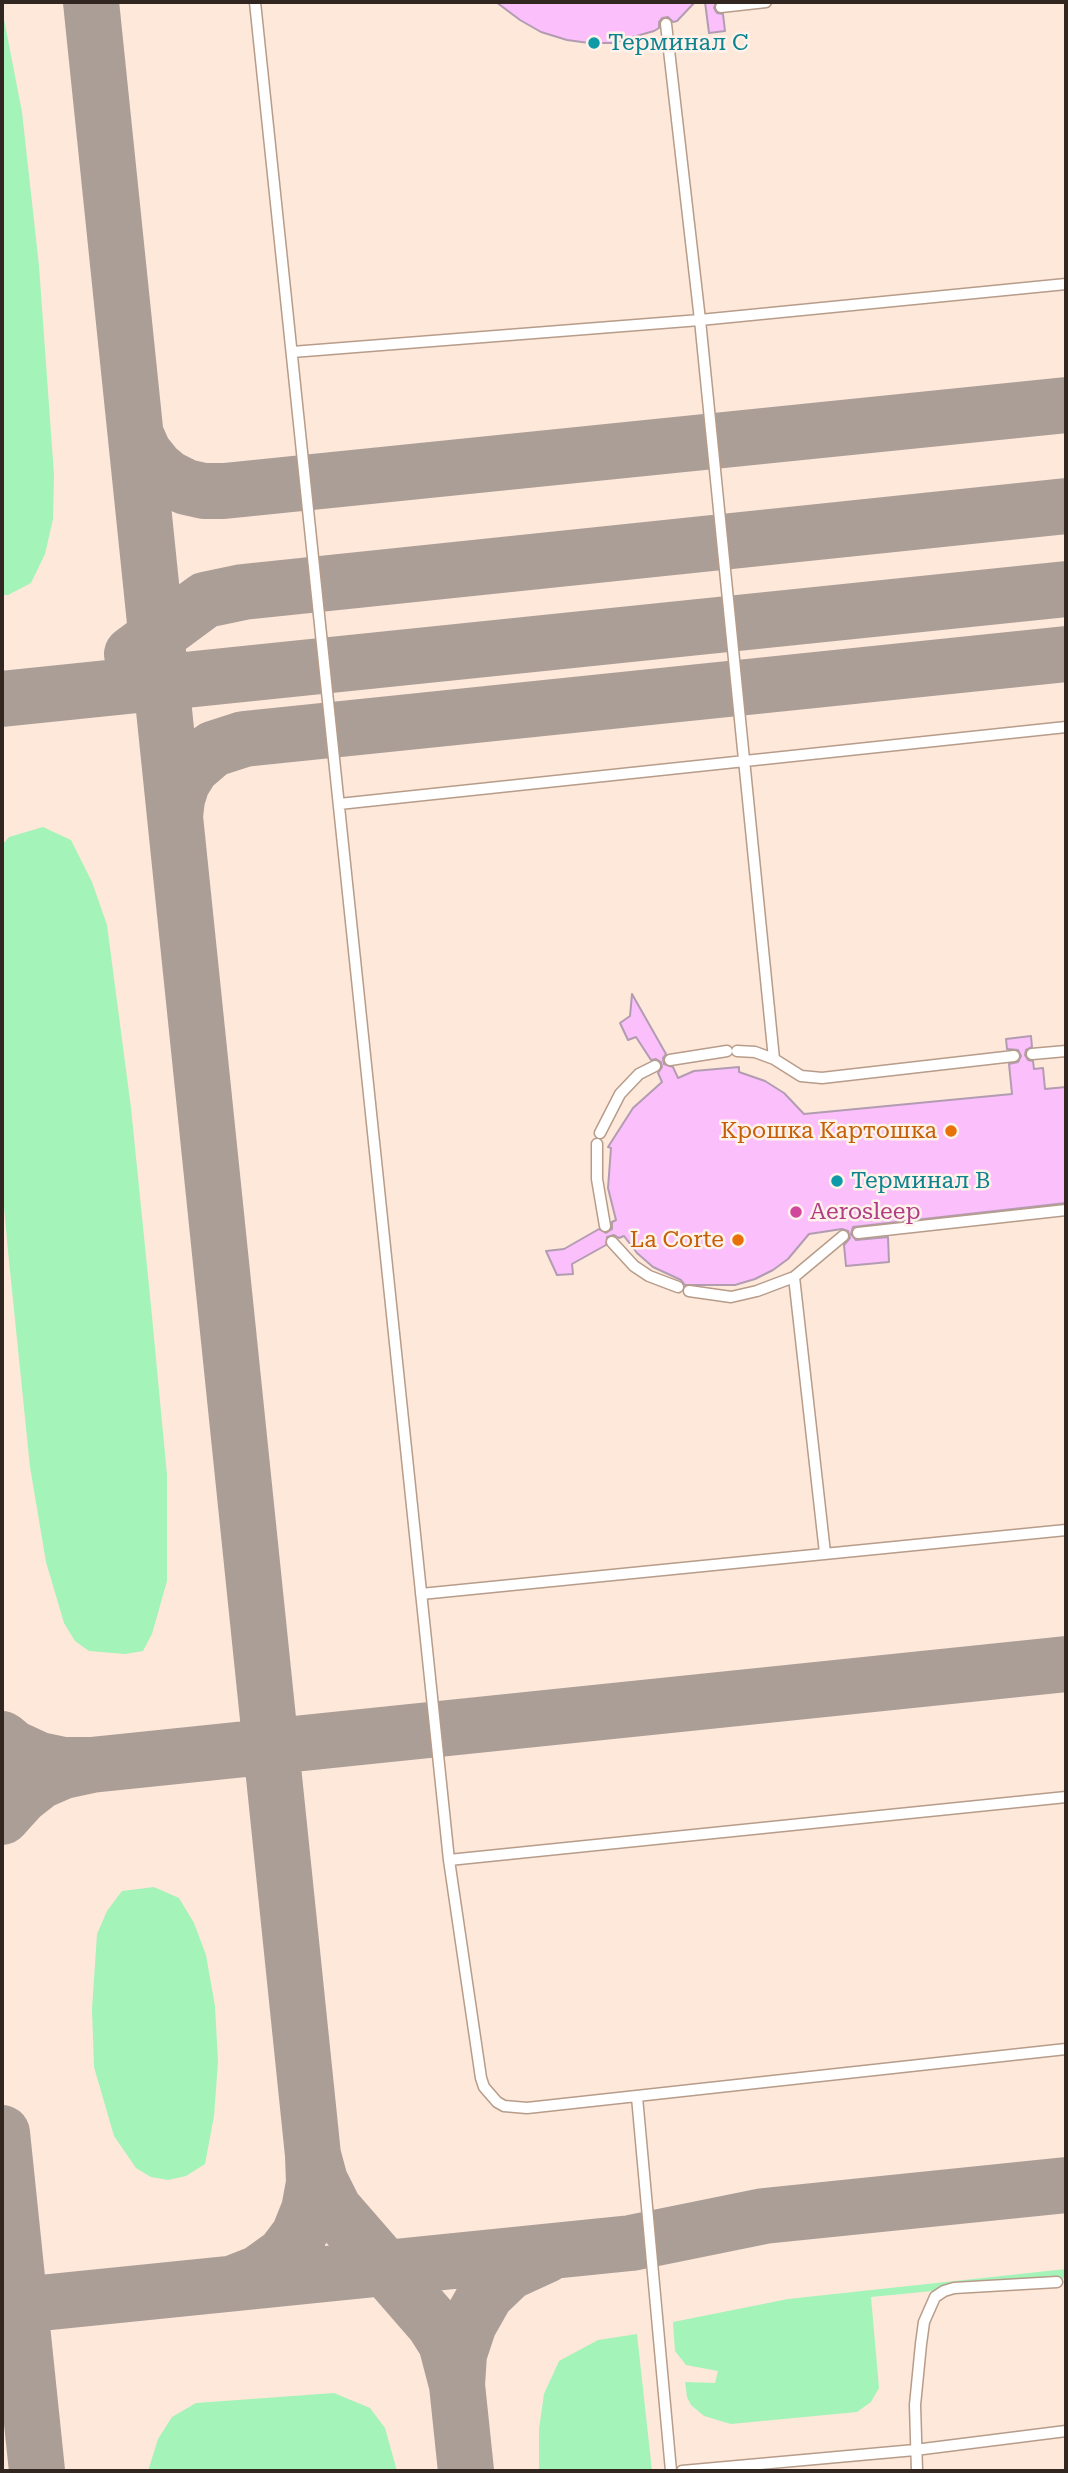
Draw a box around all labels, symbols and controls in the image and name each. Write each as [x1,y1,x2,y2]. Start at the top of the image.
place label: Терминал C [608,29,748,57]
marker: Терминал C [586,35,602,51]
place label: Крошка Картошка [721,1117,937,1145]
marker: Крошка Картошка [943,1123,959,1139]
place label: Терминал B [851,1167,990,1195]
marker: Терминал B [829,1173,845,1189]
place label: Aerosleep [810,1198,920,1226]
marker: Aerosleep [788,1204,804,1220]
place label: La Corte [630,1226,724,1254]
marker: La Corte [730,1232,746,1248]

